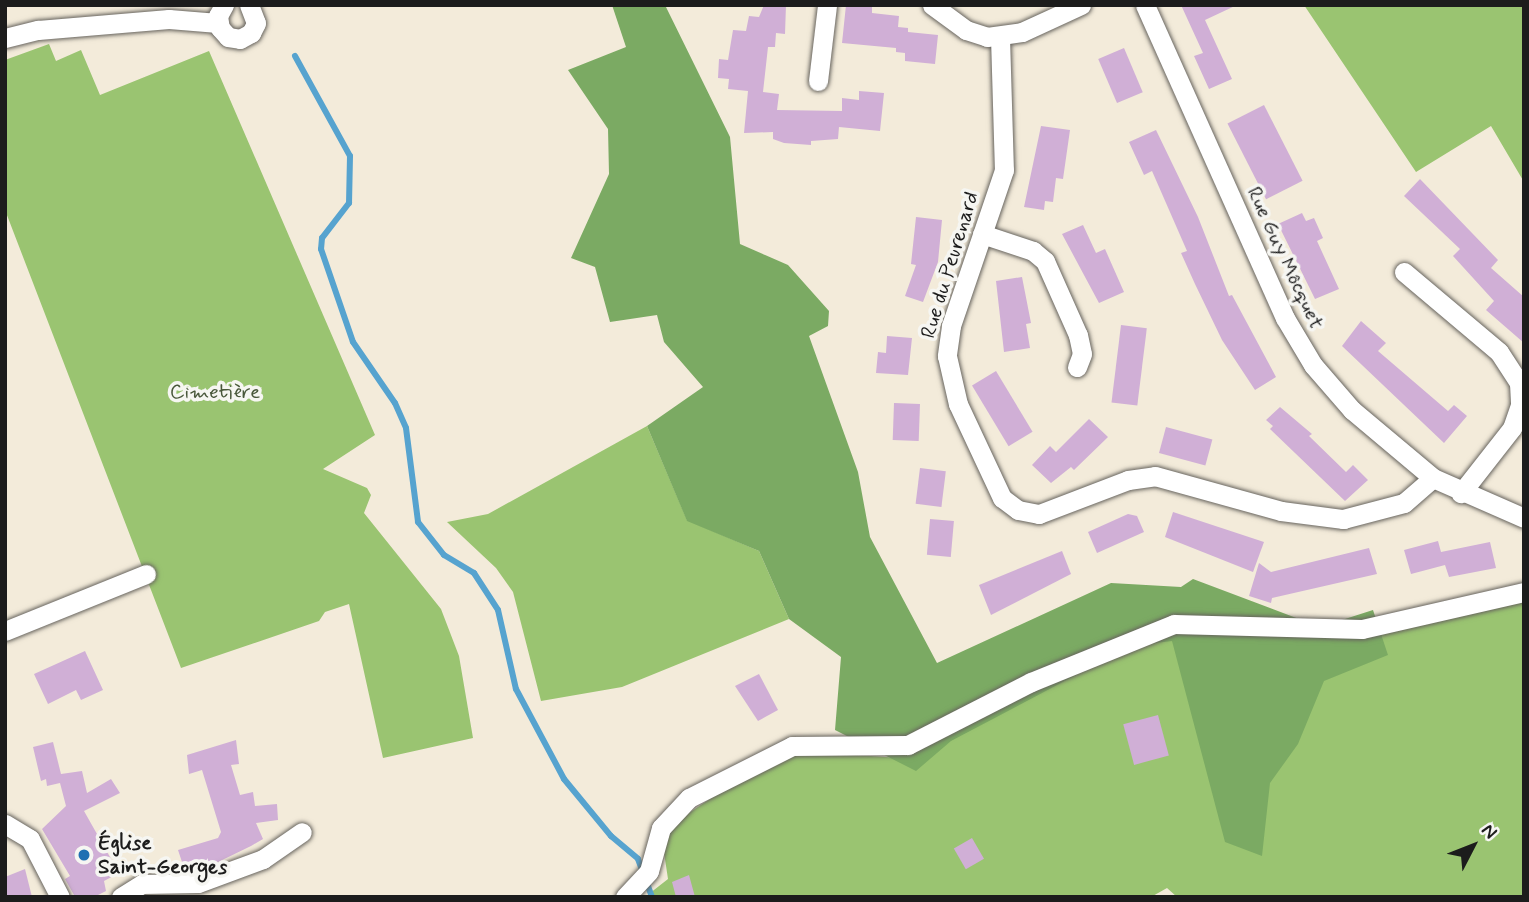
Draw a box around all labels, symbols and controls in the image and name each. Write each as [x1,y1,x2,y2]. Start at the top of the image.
street label: Rue Guy Môcquet [1241,183,1329,333]
street label: Rue du Peurenard [915,188,985,342]
park label: Cimetière [170,379,260,405]
north arrow [1438,811,1508,881]
text: N [1475,819,1503,845]
place label: Église Saint-Georges [98,830,227,880]
marker: Église Saint-Georges [76,847,92,863]

